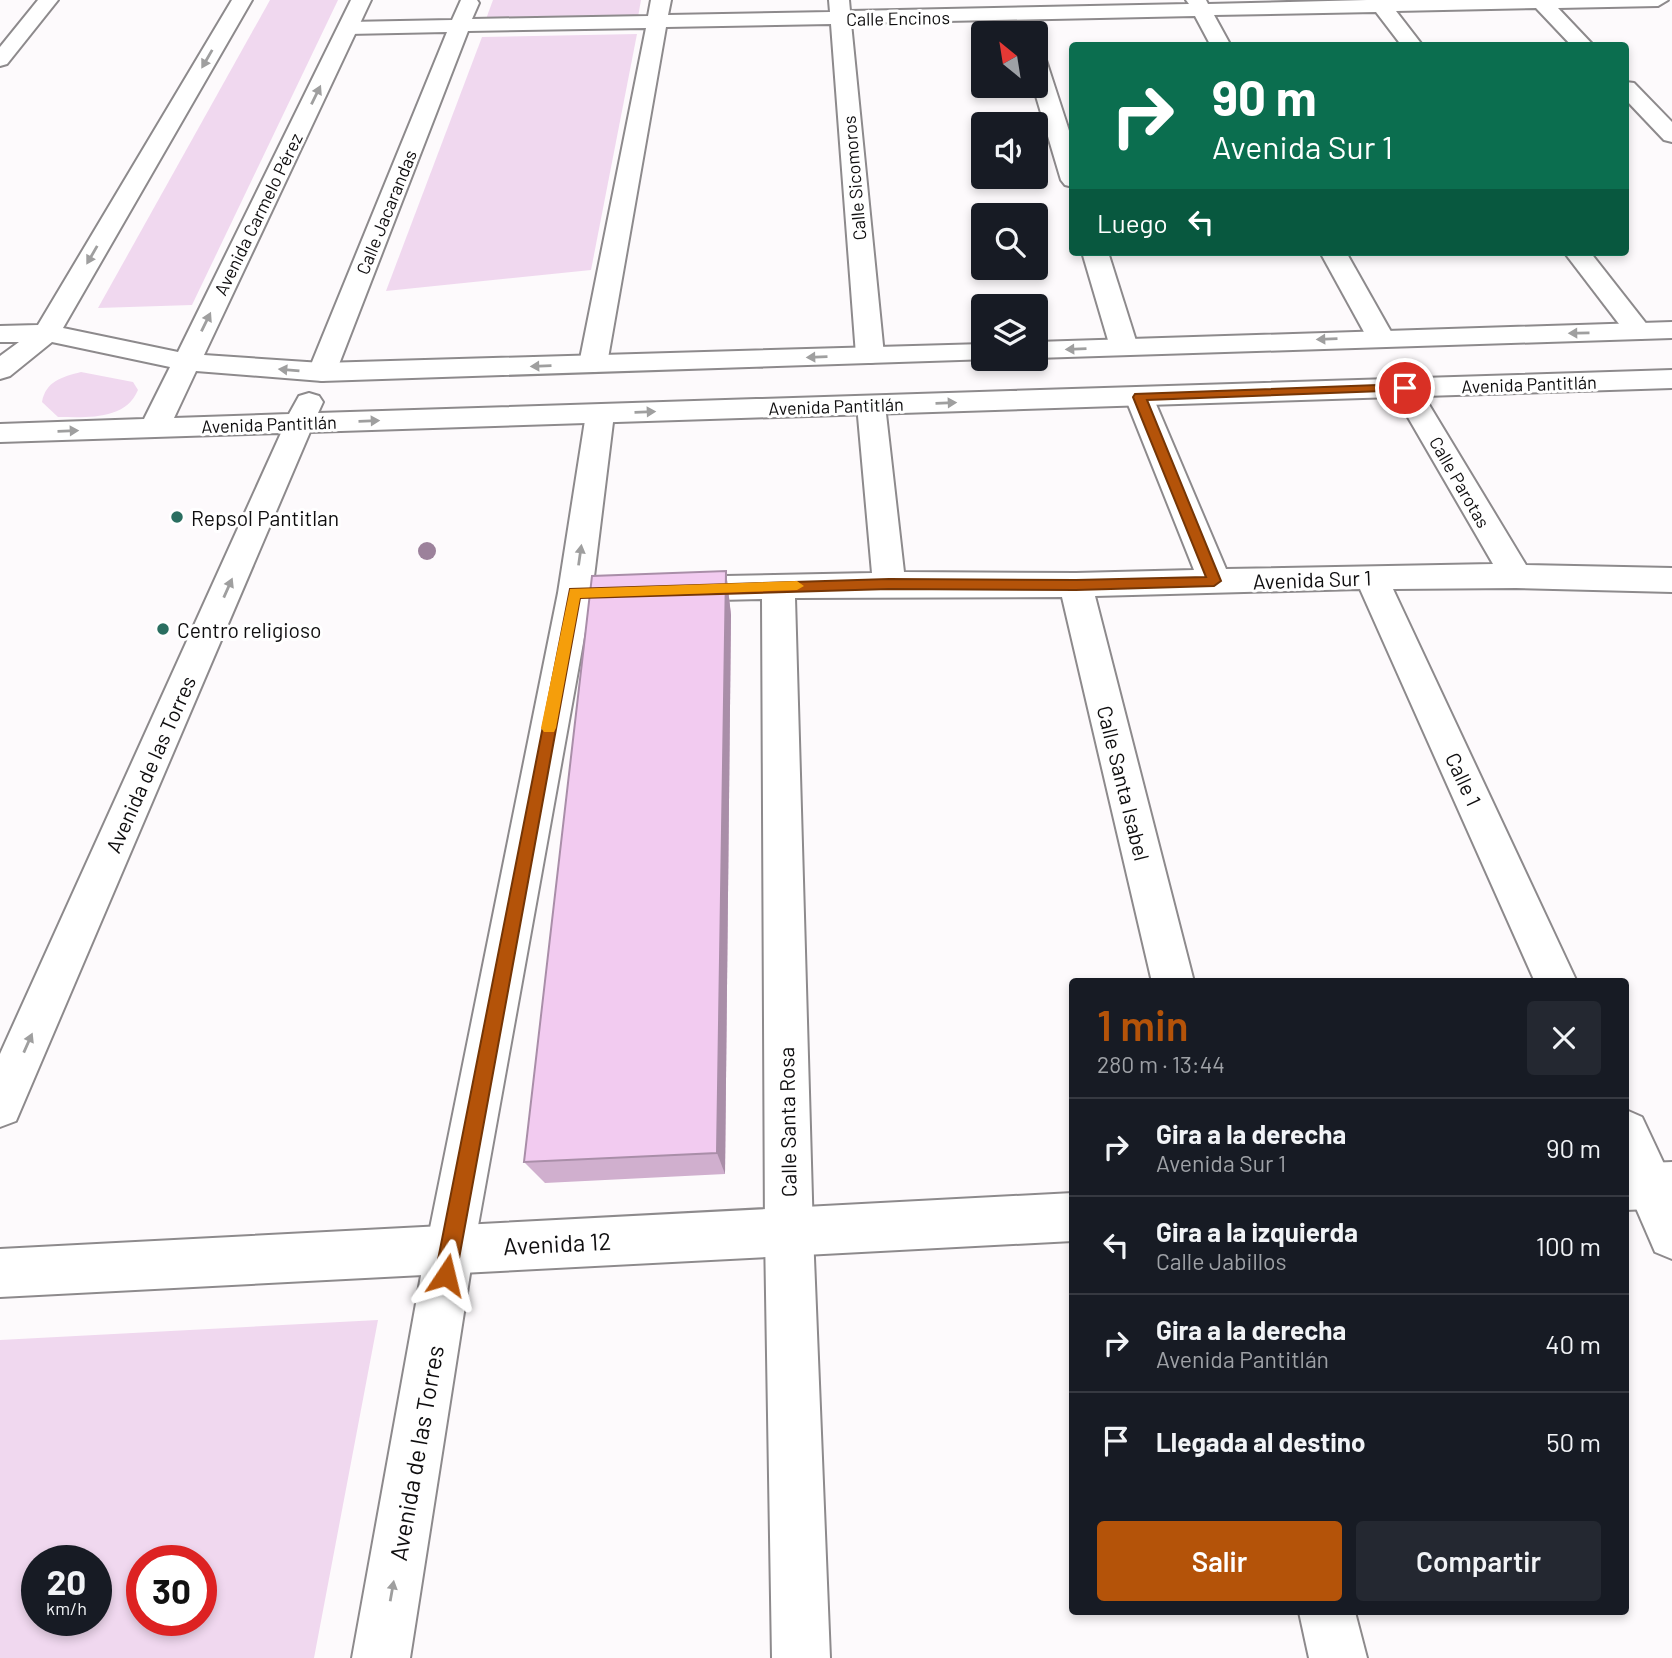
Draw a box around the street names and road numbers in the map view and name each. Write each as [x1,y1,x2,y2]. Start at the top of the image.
street label: Calle Encinos [846,6,950,30]
street label: Calle Sicomoros [838,115,870,241]
street label: Avenida Carmelo Pérez [209,129,307,299]
street label: Calle Jacarandas [351,146,421,278]
street label: Avenida Pantitlán [1461,371,1597,397]
street label: Avenida Pantitlán [768,393,904,419]
street label: Avenida Pantitlán [201,411,337,437]
street label: Calle Parotas [1425,432,1495,532]
street label: Avenida Sur 1 [1252,564,1372,594]
street label: Avenida de las Torres [100,672,200,856]
street label: Calle Santa Isabel [1093,703,1155,863]
street label: Calle 1 [1441,748,1487,810]
street label: Calle Santa Rosa [773,1047,801,1197]
street label: Avenida 12 [502,1226,612,1260]
street label: Avenida de las Torres [383,1343,449,1563]

